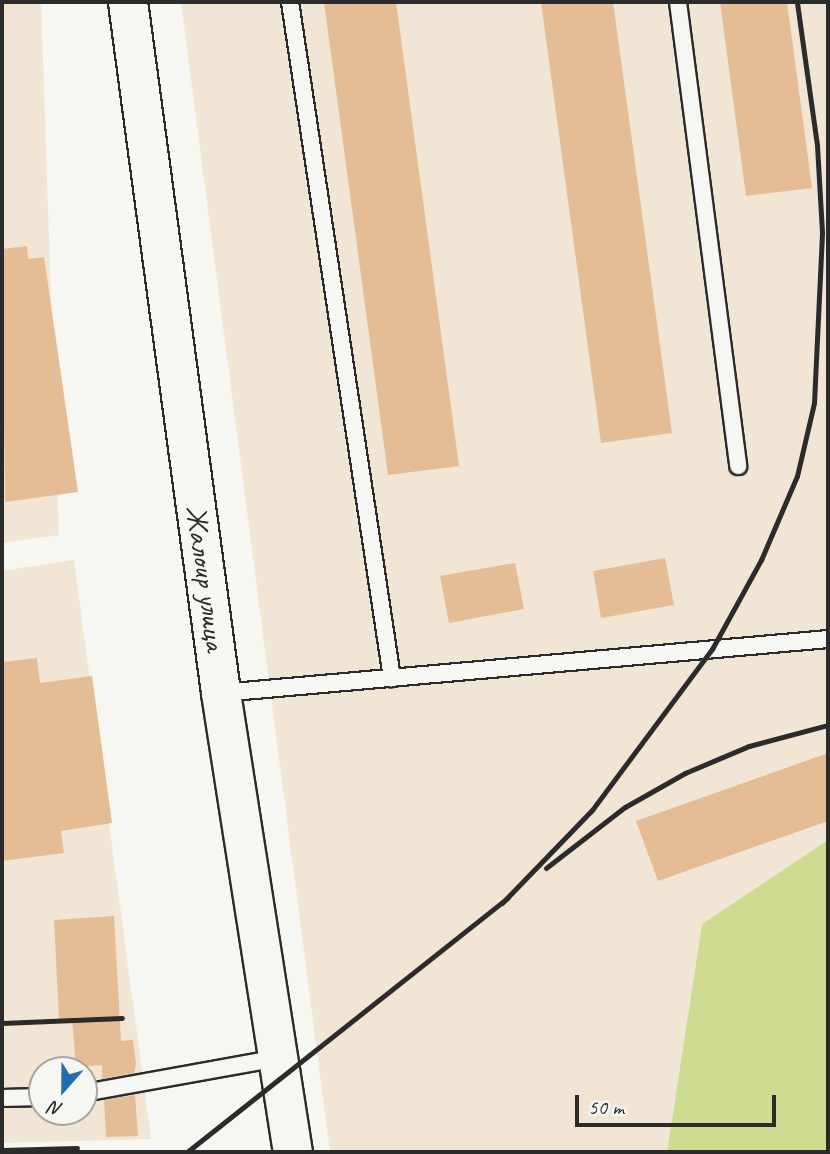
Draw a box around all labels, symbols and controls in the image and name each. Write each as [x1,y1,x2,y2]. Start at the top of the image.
street label: Жалоир улица [178,503,234,653]
north arrow [28,1056,98,1126]
scale bar [578,1080,779,1124]
text: 50 m [588,1094,624,1120]
text: N [46,1095,66,1122]

